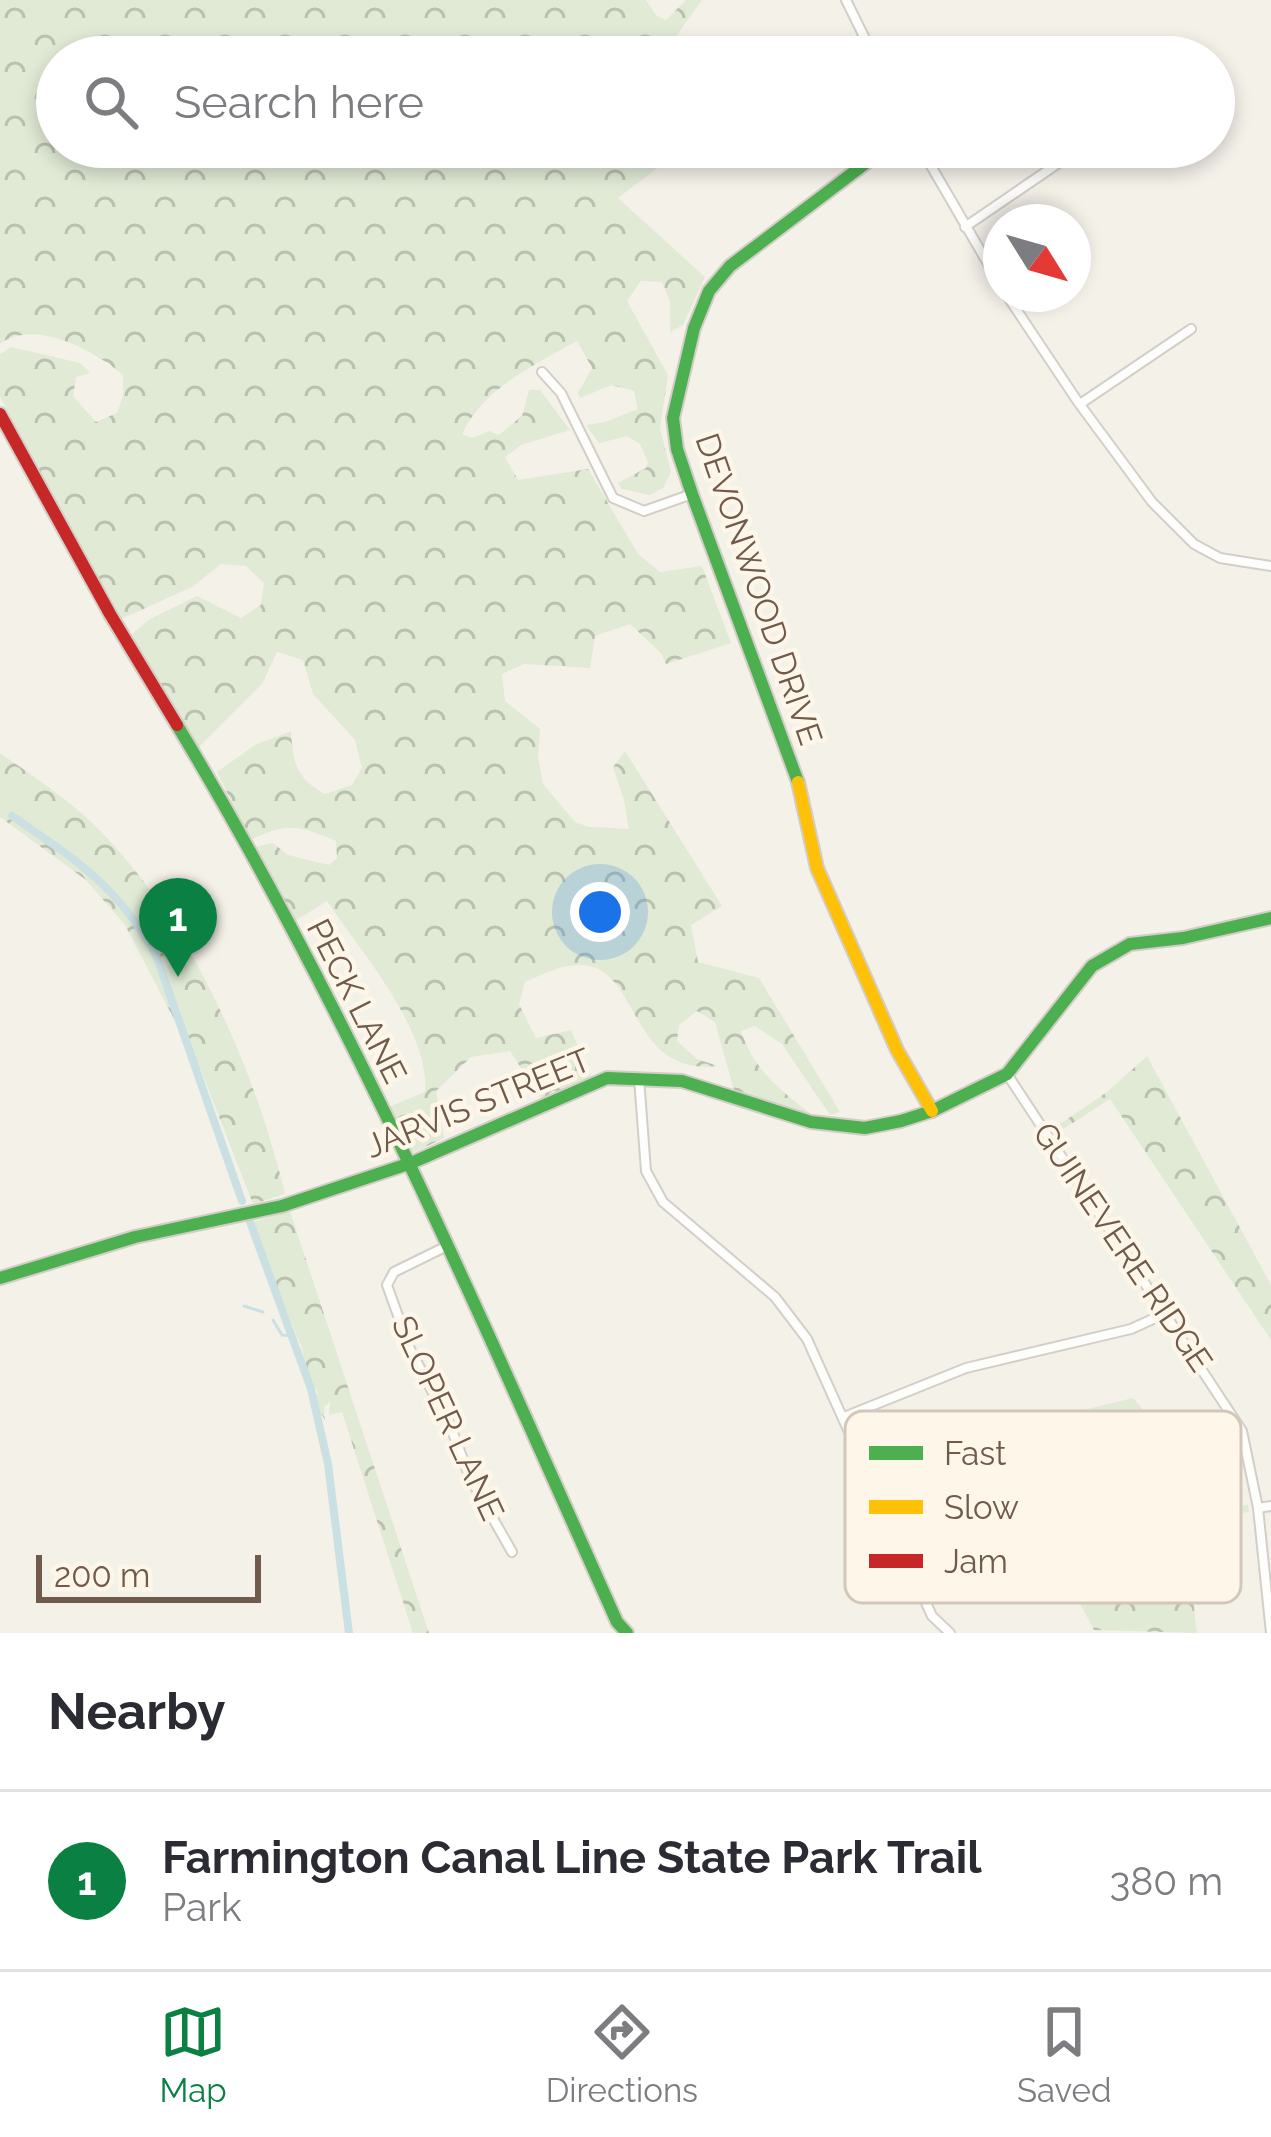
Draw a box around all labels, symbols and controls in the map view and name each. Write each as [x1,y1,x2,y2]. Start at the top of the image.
search box [36,36,1235,168]
icon: search [78,69,144,135]
text: Search here [174,76,424,129]
north arrow [983,204,1091,312]
street label: DEVONWOOD DRIVE [687,428,831,750]
pin: 1 [139,878,217,977]
your location [570,882,630,942]
street label: PECK LANE [299,912,415,1090]
street label: JARVIS STREET [360,1040,596,1166]
street label: GUINEVERE RIDGE [1025,1115,1221,1379]
street label: SLOPER LANE [384,1310,512,1526]
legend [845,1411,1241,1603]
text: Fast [944,1434,1006,1473]
text: Slow [944,1488,1019,1527]
text: Jam [944,1542,1008,1581]
scale bar [36,1549,261,1602]
text: 200 m [54,1556,150,1595]
text: Nearby [48,1681,225,1741]
text: Farmington Canal Line State Park Trail [162,1831,981,1884]
text: 1 [77,1858,97,1904]
text: 380 m [1109,1858,1223,1904]
text: Park [162,1884,242,1930]
tab: Map [160,1999,227,2110]
tab: Directions [546,1999,698,2110]
tab: Saved [1017,1999,1111,2110]

